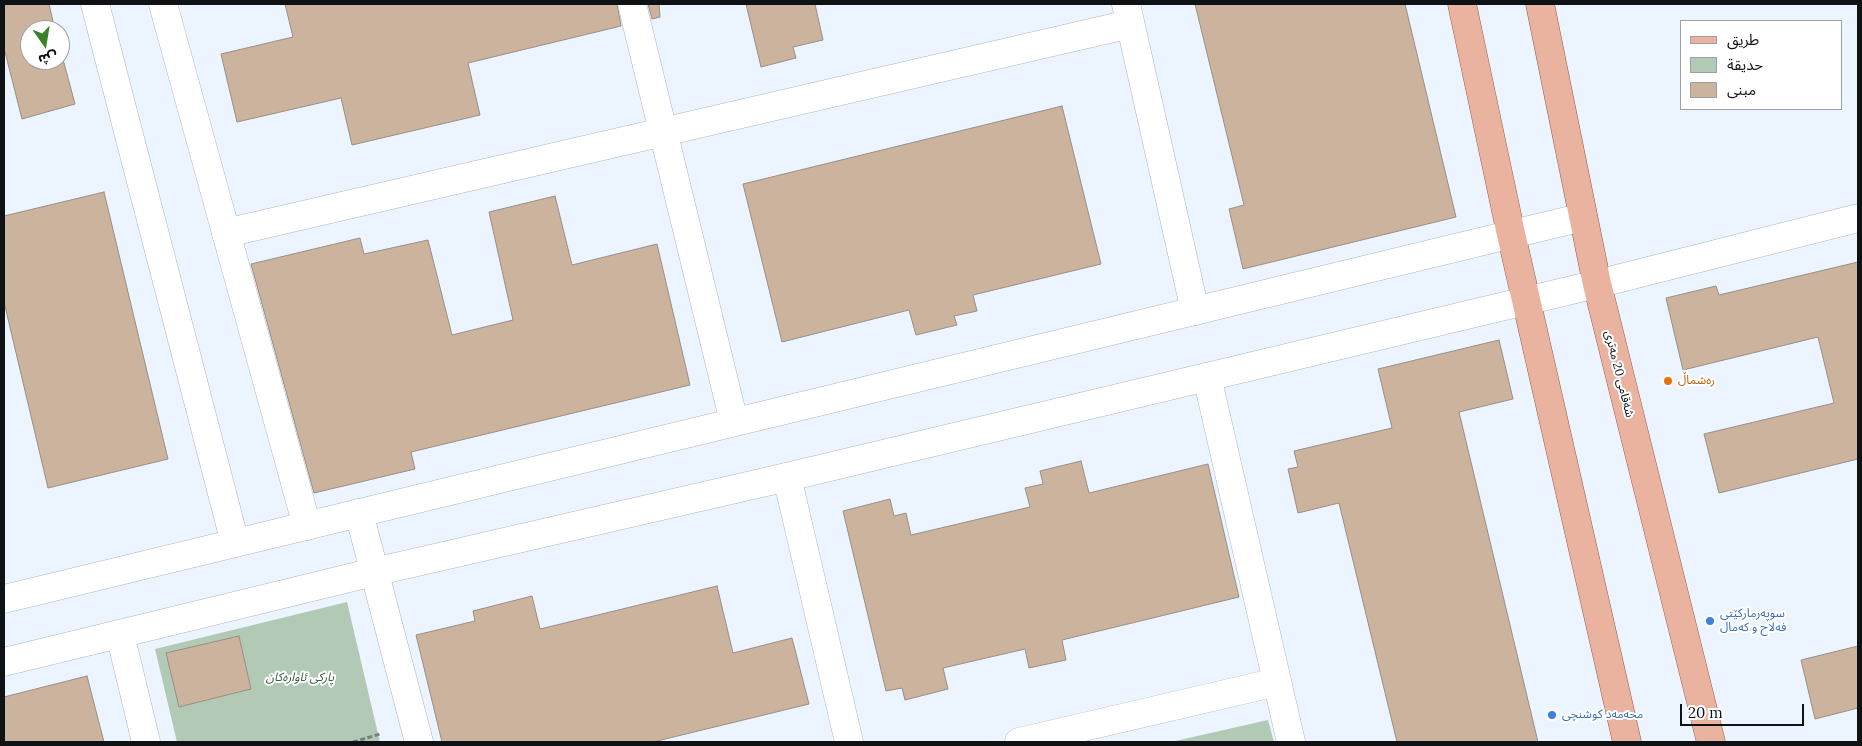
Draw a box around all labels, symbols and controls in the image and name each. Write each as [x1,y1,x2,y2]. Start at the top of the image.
north arrow [20,20,70,70]
legend [1680,20,1842,110]
text: طريق [1727,30,1759,49]
text: ش [37,48,60,70]
text: حديقة [1727,55,1763,74]
text: مبنى [1727,80,1756,99]
street label: شەقامی 20 مەتری [1601,329,1637,419]
place label: رەشماڵ [1678,374,1715,388]
marker: رەشماڵ [1662,375,1674,387]
place label: سوپەرمارکێتی فەلاح و کەمال [1720,607,1786,635]
marker: سوپەرمارکێتی فەلاح و کەمال [1704,615,1716,627]
park label: پارکی ئاوارەکان [266,671,334,685]
scale bar [1682,694,1806,726]
text: 20 m [1688,703,1723,722]
place label: محەمەد کوشنچی [1562,708,1643,722]
marker: محەمەد کوشنچی [1546,709,1558,721]

